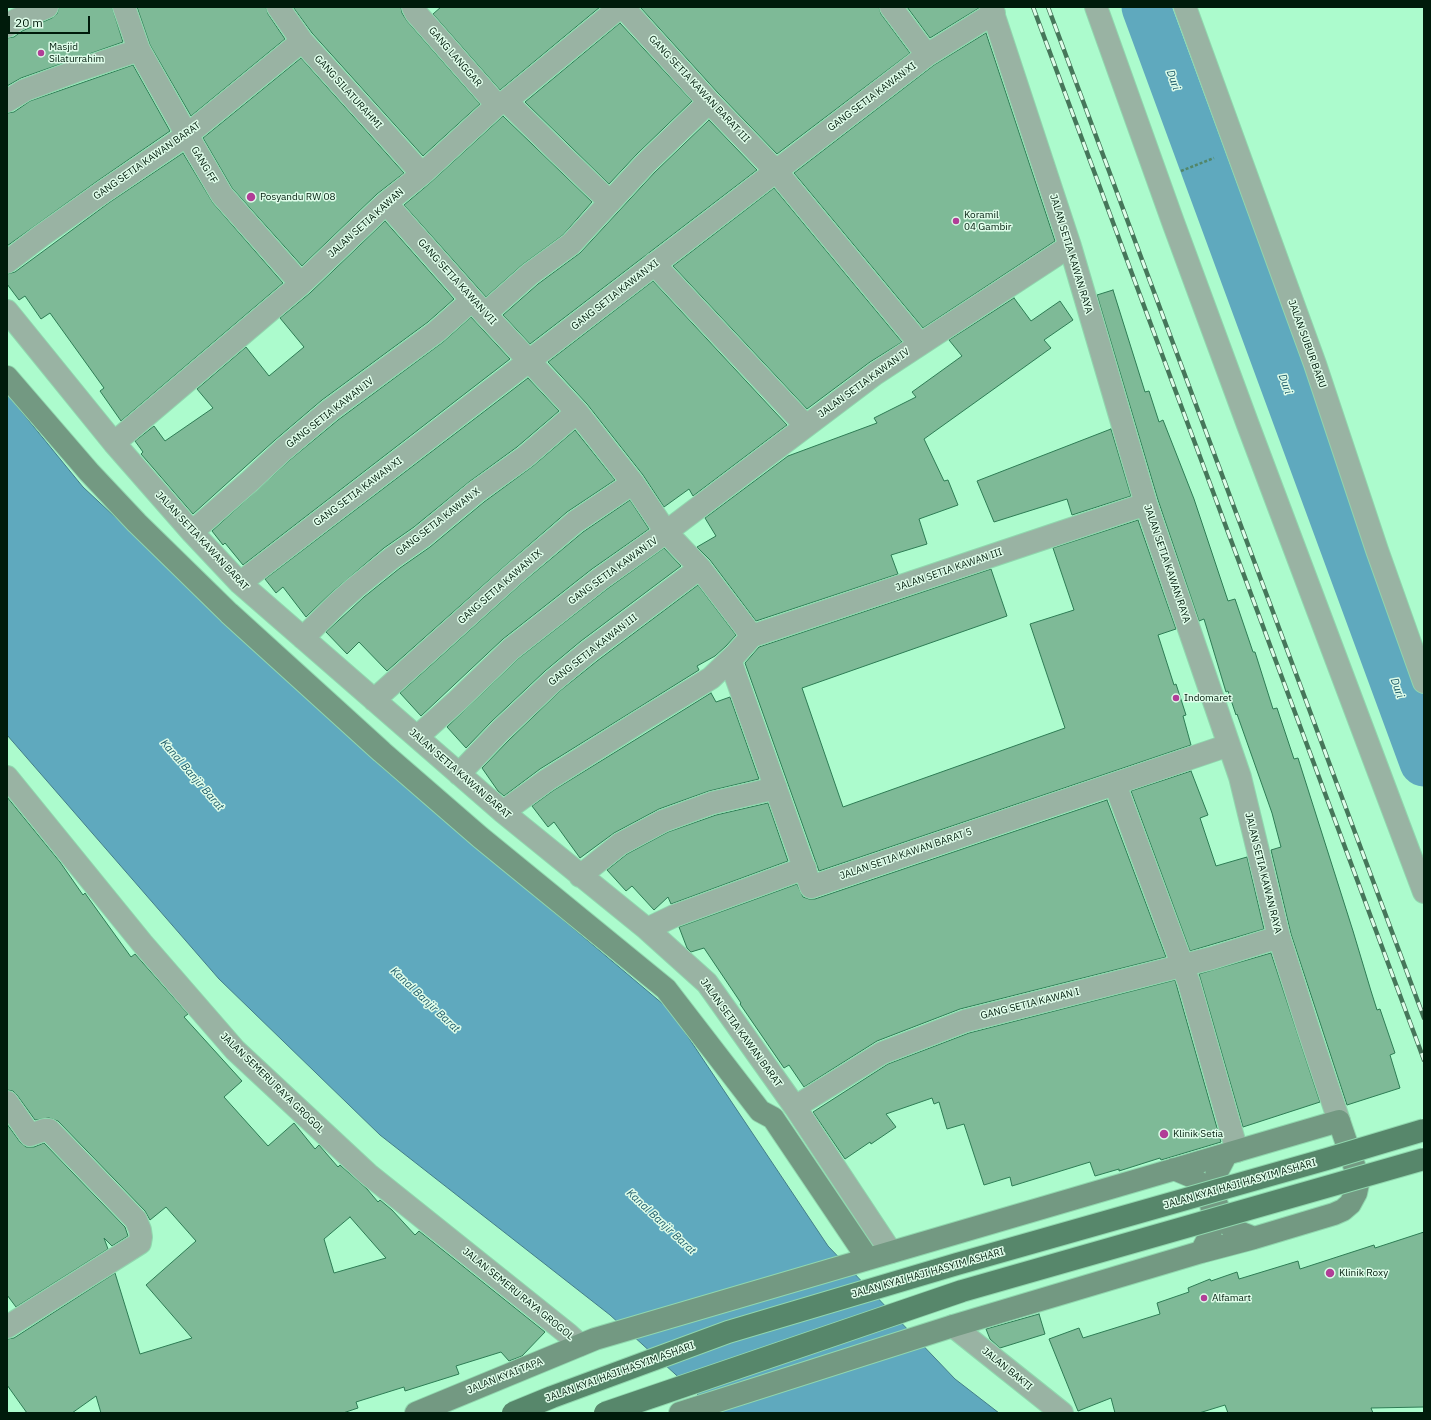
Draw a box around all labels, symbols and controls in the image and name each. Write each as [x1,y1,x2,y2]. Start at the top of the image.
scale bar [10,8,92,34]
text: 20 m [15,15,43,30]
street label: GANG LANGGAR [426,25,484,89]
street label: GANG SETIA KAWAN BARAT III [646,33,752,145]
place label: Masjid Silaturrahim [49,41,104,64]
marker: Masjid Silaturrahim [36,48,46,58]
street label: GANG SILATURAHMI [312,53,384,131]
street label: GANG SETIA KAWAN XI [826,60,918,134]
water label: Duri [1163,68,1183,92]
street label: GANG SETIA KAWAN BARAT [91,119,203,203]
street label: GANG FF [188,144,220,186]
street label: JALAN SETIA KAWAN [326,186,406,260]
marker: Posyandu RW 08 [245,191,257,203]
place label: Posyandu RW 08 [260,191,335,203]
street label: JALAN SETIA KAWAN RAYA [1047,193,1095,315]
place label: Koramil 04 Gambir [964,209,1011,232]
marker: Koramil 04 Gambir [951,216,961,226]
street label: GANG SETIA KAWAN VII [415,237,499,327]
street label: GANG SETIA KAWAN XI [569,257,661,333]
street label: JALAN SUBUR BARU [1285,298,1329,390]
street label: JALAN SETIA KAWAN IV [816,346,912,420]
water label: Duri [1275,372,1295,396]
street label: GANG SETIA KAWAN IV [284,375,376,451]
street label: GANG SETIA KAWAN XI [312,455,404,529]
street label: GANG SETIA KAWAN X [394,485,482,559]
street label: JALAN SETIA KAWAN BARAT [153,489,251,593]
street label: JALAN SETIA KAWAN RAYA [1141,503,1193,625]
street label: GANG SETIA KAWAN IV [566,535,660,607]
street label: JALAN SETIA KAWAN III [894,546,1004,594]
street label: GANG SETIA KAWAN IX [456,547,544,627]
street label: GANG SETIA KAWAN III [546,612,640,688]
water label: Duri [1387,676,1407,700]
place label: Indomaret [1184,692,1232,704]
marker: Indomaret [1171,693,1181,703]
street label: JALAN SETIA KAWAN BARAT [407,727,513,821]
water label: Kanal Banjir Barat [158,737,226,813]
street label: JALAN SETIA KAWAN RAYA [1242,811,1284,935]
street label: JALAN SETIA KAWAN BARAT 5 [838,826,974,882]
water label: Kanal Banjir Barat [388,965,462,1035]
street label: JALAN SETIA KAWAN BARAT [698,977,784,1089]
street label: GANG SETIA KAWAN I [979,986,1081,1022]
street label: JALAN SEMERU RAYA GROGOL [218,1030,326,1136]
marker: Klinik Setia [1158,1128,1170,1140]
place label: Klinik Setia [1173,1128,1223,1140]
street label: JALAN KYAI HAJI HASYIM ASHARI [1163,1157,1317,1211]
water label: Kanal Banjir Barat [624,1187,698,1257]
street label: JALAN SEMERU RAYA GROGOL [460,1246,576,1342]
street label: JALAN KYAI HAJI HASYIM ASHARI [851,1246,1005,1300]
marker: Klinik Roxy [1324,1267,1336,1279]
place label: Klinik Roxy [1339,1267,1388,1279]
place label: Alfamart [1212,1292,1251,1304]
marker: Alfamart [1199,1293,1209,1303]
street label: JALAN KYAI HAJI HASYIM ASHARI [544,1339,696,1405]
street label: JALAN BAKTI [979,1345,1035,1393]
street label: JALAN KYAI TAPA [466,1355,544,1397]

